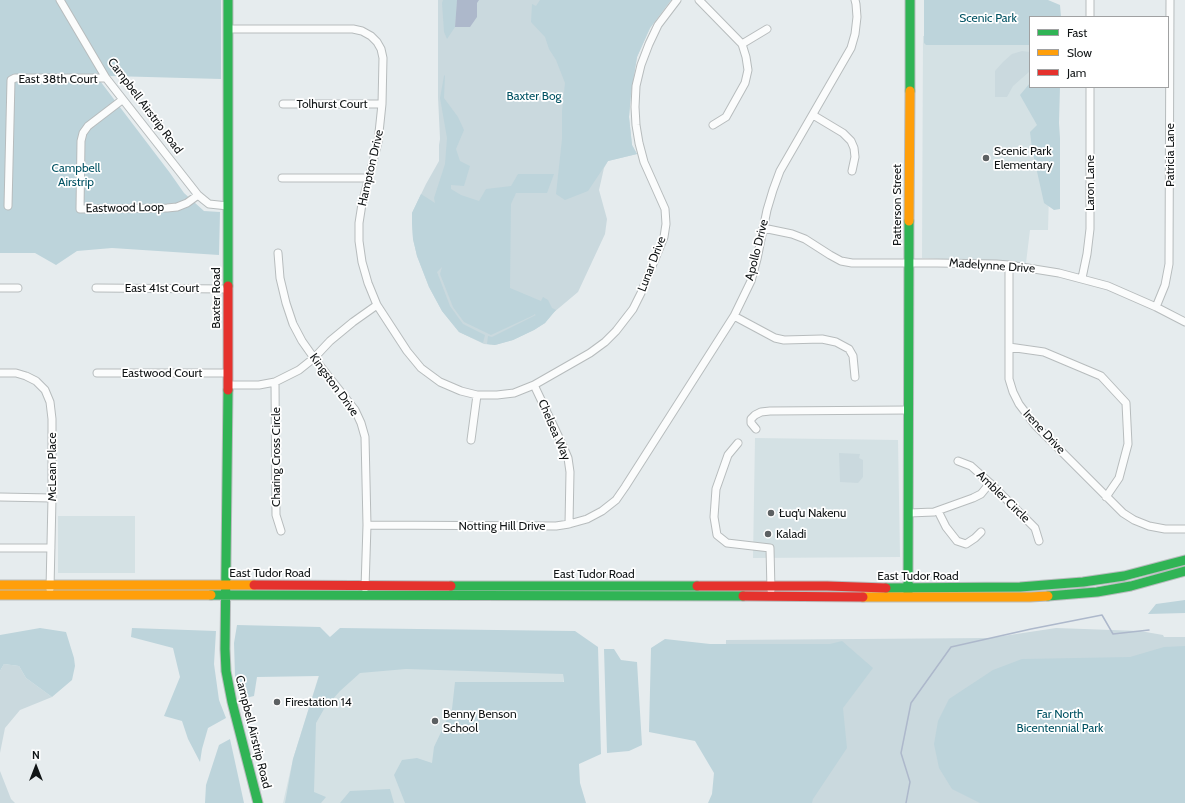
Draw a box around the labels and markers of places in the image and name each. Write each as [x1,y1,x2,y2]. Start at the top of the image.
place label: Scenic Park Elementary [994,144,1052,172]
marker: Scenic Park Elementary [981,153,991,163]
place label: Łuq’u Nakenu [779,506,846,520]
marker: Łuq’u Nakenu [766,508,776,518]
place label: Kaladi [776,527,806,541]
marker: Kaladi [763,529,773,539]
place label: Firestation 14 [285,695,352,709]
marker: Firestation 14 [272,697,282,707]
place label: Benny Benson School [443,707,517,735]
marker: Benny Benson School [430,716,440,726]

